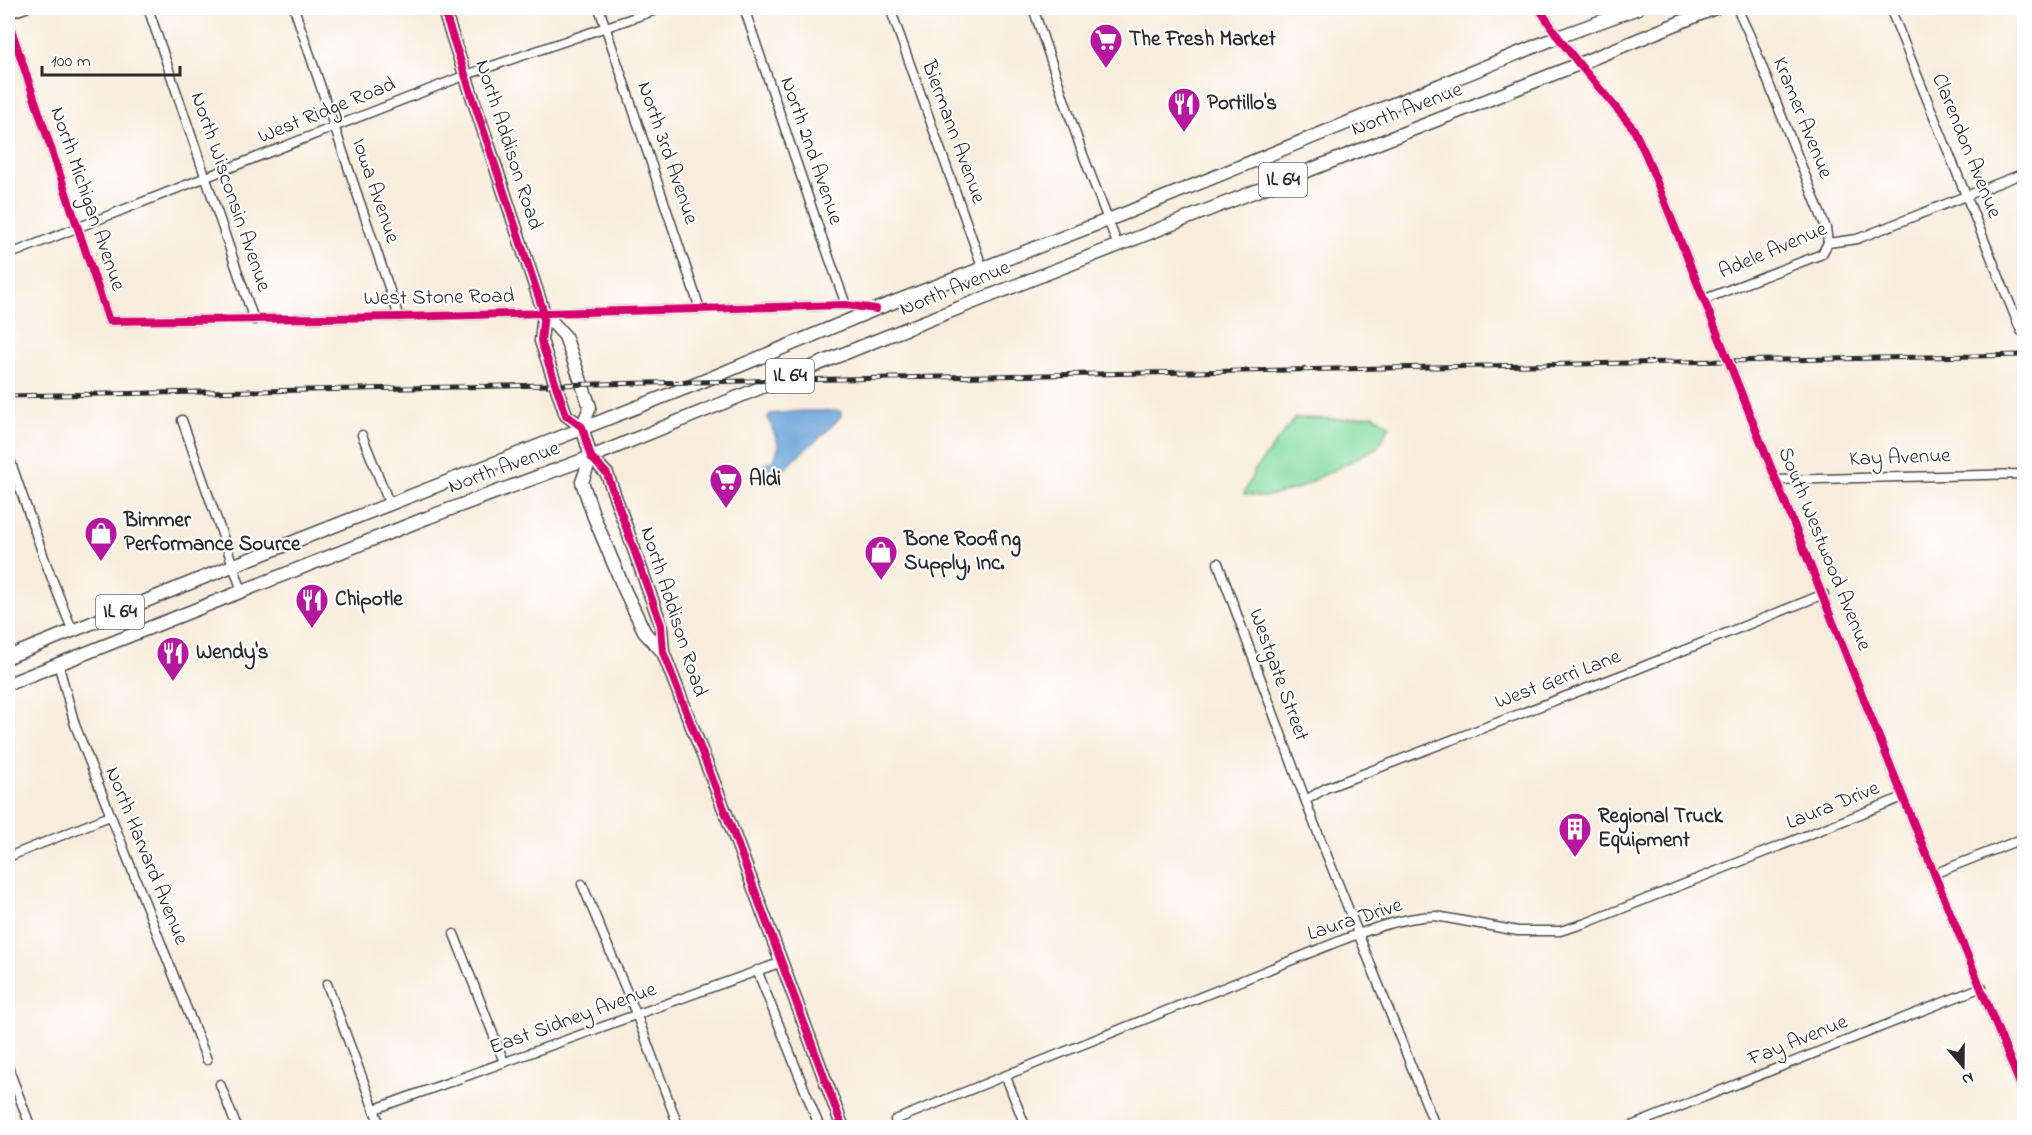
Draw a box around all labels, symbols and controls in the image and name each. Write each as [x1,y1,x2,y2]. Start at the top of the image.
supermarket icon: The Fresh Market [1088,22,1124,69]
place label: The Fresh Market [1129,25,1277,55]
scale bar [42,39,180,77]
text: 100 m [51,49,91,75]
street label: Kramer Avenue [1764,53,1840,184]
street label: Biermann Avenue [913,55,993,208]
street label: North Addison Road [466,56,550,234]
street label: Clarendon Avenue [1923,69,2009,223]
street label: West Ridge Road [254,70,401,154]
street label: North 2nd Avenue [772,73,851,229]
street label: North Avenue [1347,75,1467,145]
street label: North 3rd Avenue [629,78,706,229]
restaurant icon: Portillo's [1166,86,1202,133]
street label: North Wisconsin Avenue [182,88,278,296]
place label: Portillo's [1207,89,1277,119]
street label: North Michigan Avenue [40,103,133,296]
street label: Iowa Avenue [343,135,407,248]
road number: IL 64 [1259,163,1307,197]
street label: Adele Avenue [1714,214,1832,287]
street label: North Avenue [895,253,1015,325]
street label: West Stone Road [363,282,515,314]
road number: IL 64 [766,359,814,393]
street label: North Avenue [444,434,565,502]
street label: Kay Avenue [1849,441,1952,477]
street label: South Westwood Avenue [1769,443,1879,656]
supermarket icon: Aldi [708,462,744,509]
place label: Aldi [749,465,781,495]
place label: Bimmer Performance Source [123,506,301,560]
shop icon: Bimmer Performance Source [83,515,119,562]
street label: North Addison Road [631,523,715,701]
place label: Bone Roofing Supply, Inc. [903,525,1021,581]
shop icon: Bone Roofing Supply, Inc. [863,534,899,581]
restaurant icon: Chipotle [294,582,330,629]
place label: Chipotle [335,585,403,615]
road number: IL 64 [96,595,144,629]
street label: Westgate Street [1238,605,1316,746]
restaurant icon: Wendy's [155,635,191,682]
place label: Wendy's [196,638,269,670]
street label: West Gerri Lane [1491,642,1626,718]
street label: North Harvard Avenue [97,762,196,950]
street label: Laura Drive [1782,774,1885,838]
place label: Regional Truck Equipment [1598,802,1723,856]
building icon: Regional Truck Equipment [1557,811,1593,858]
street label: Laura Drive [1304,890,1407,949]
street label: East Sidney Avenue [485,975,662,1065]
street label: Fay Avenue [1743,1007,1853,1077]
north arrow [1933,1036,1993,1096]
text: N [1958,1065,1977,1091]

